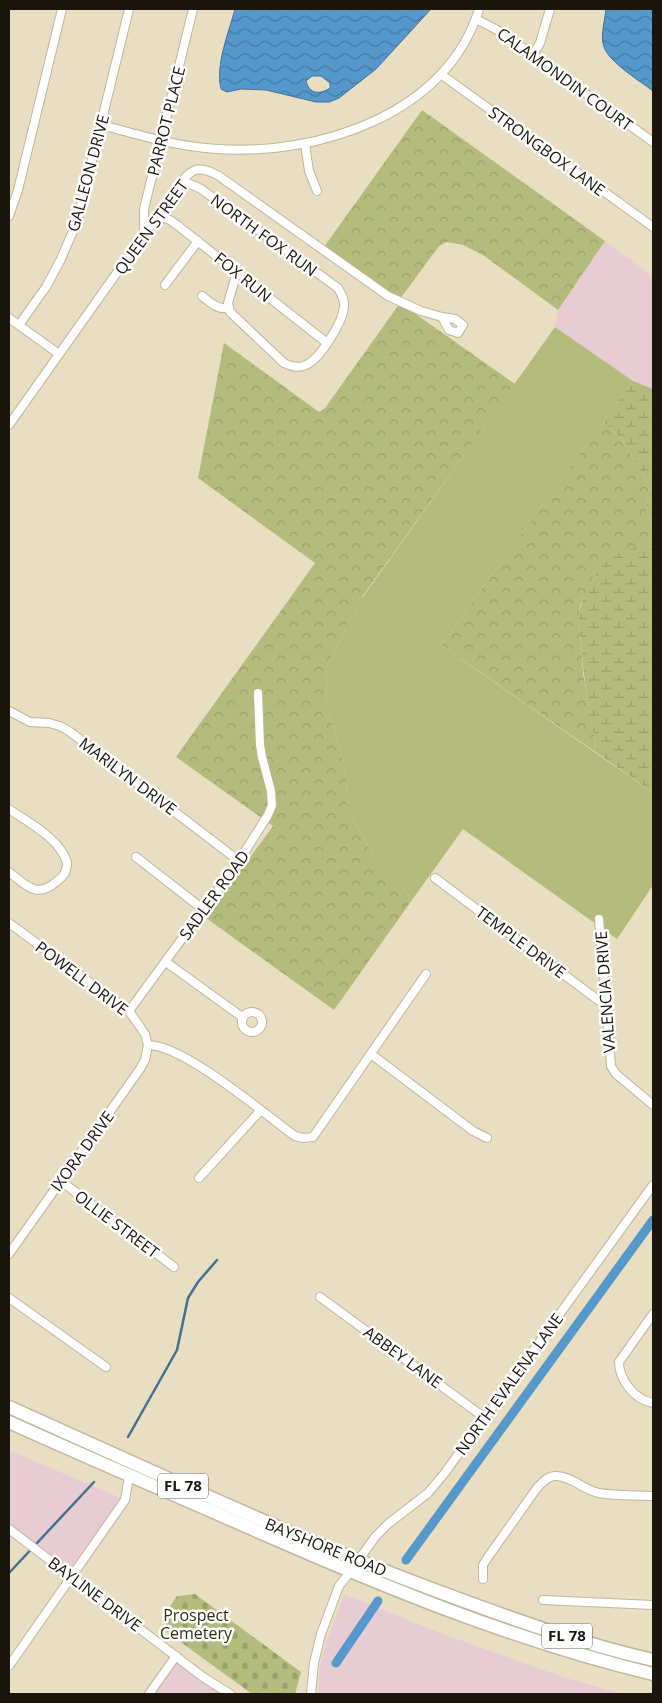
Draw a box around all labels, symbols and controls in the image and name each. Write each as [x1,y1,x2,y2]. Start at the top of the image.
street label: CALAMONDIN COURT [493,22,637,136]
street label: PARROT PLACE [142,64,190,178]
street label: STRONGBOX LANE [484,101,610,201]
street label: GALLEON DRIVE [62,112,114,234]
street label: QUEEN STREET [109,175,193,279]
street label: NORTH FOX RUN [207,190,321,280]
street label: FOX RUN [211,248,275,306]
street label: MARILYN DRIVE [75,732,181,820]
street label: SADLER ROAD [174,846,254,944]
street label: TEMPLE DRIVE [471,901,571,983]
street label: VALENCIA DRIVE [590,930,620,1054]
street label: POWELL DRIVE [31,936,133,1020]
street label: IXORA DRIVE [45,1106,119,1196]
street label: OLLIE STREET [70,1185,164,1263]
street label: NORTH EVALENA LANE [450,1309,568,1459]
street label: ABBEY LANE [359,1321,447,1393]
road number: FL 78 [158,1474,208,1498]
street label: BAYSHORE ROAD [262,1513,390,1581]
street label: BAYLINE DRIVE [44,1552,146,1636]
park label: Prospect Cemetery [160,1604,233,1644]
road number: FL 78 [542,1624,592,1648]

